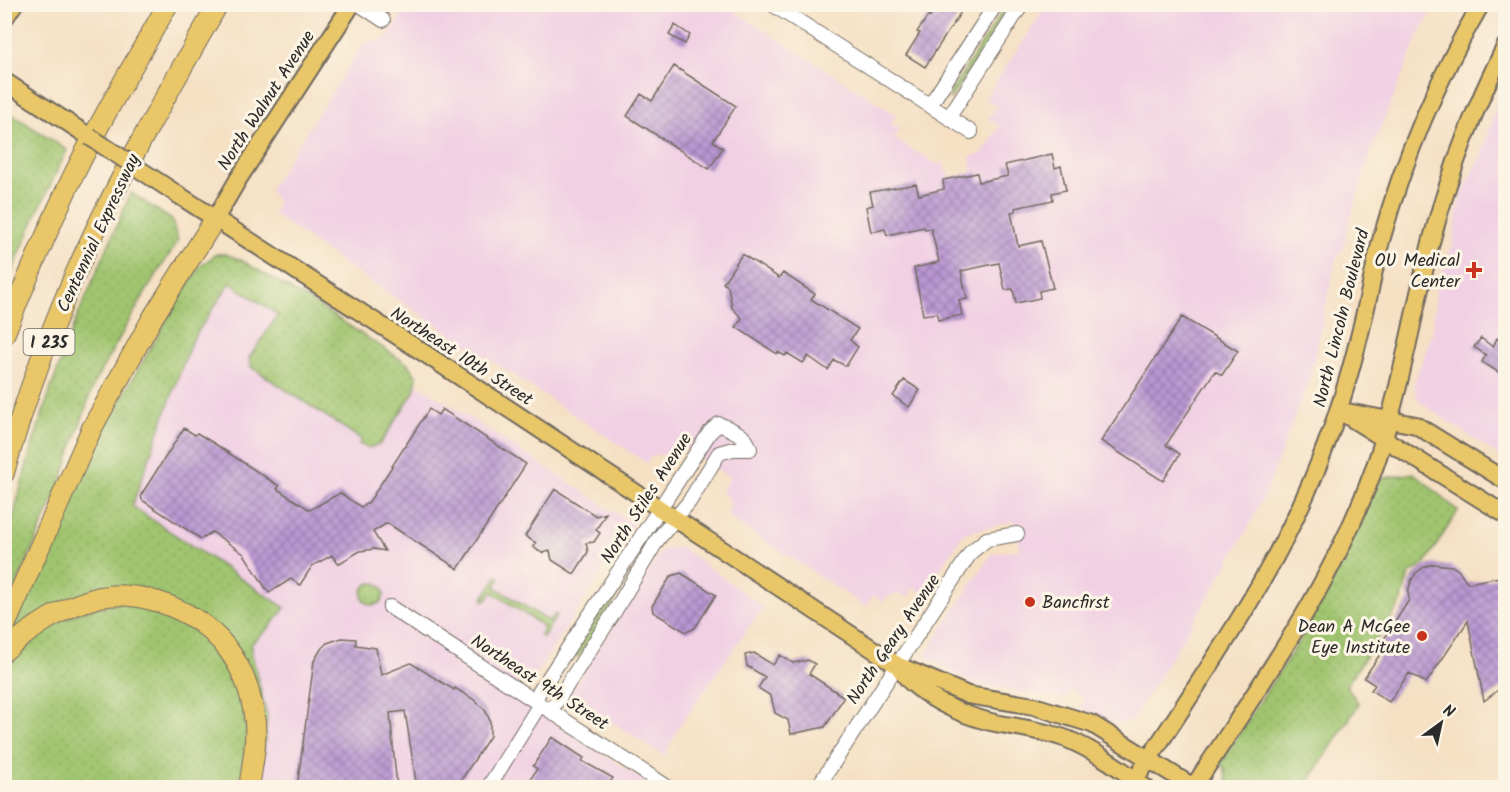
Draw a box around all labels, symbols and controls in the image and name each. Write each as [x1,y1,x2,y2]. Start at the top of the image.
street label: North Walnut Avenue [211,25,324,177]
street label: Centennial Expressway [50,149,149,318]
street label: North Lincoln Boulevard [1306,225,1379,411]
place label: OU Medical Center [1375,247,1461,297]
marker: OU Medical Center [1465,261,1483,279]
street label: Northeast 10th Street [384,300,539,415]
road number: I 235 [23,329,74,355]
street label: North Stiles Avenue [594,427,701,570]
street label: North Geary Avenue [840,569,949,711]
place label: Bancfirst [1042,589,1111,618]
marker: Bancfirst [1023,595,1037,609]
place label: Dean A McGee Eye Institute [1297,613,1410,663]
street label: Northeast 9th Street [464,628,615,739]
marker: Dean A McGee Eye Institute [1415,629,1429,643]
north arrow [1411,693,1471,753]
text: N [1437,698,1459,725]

